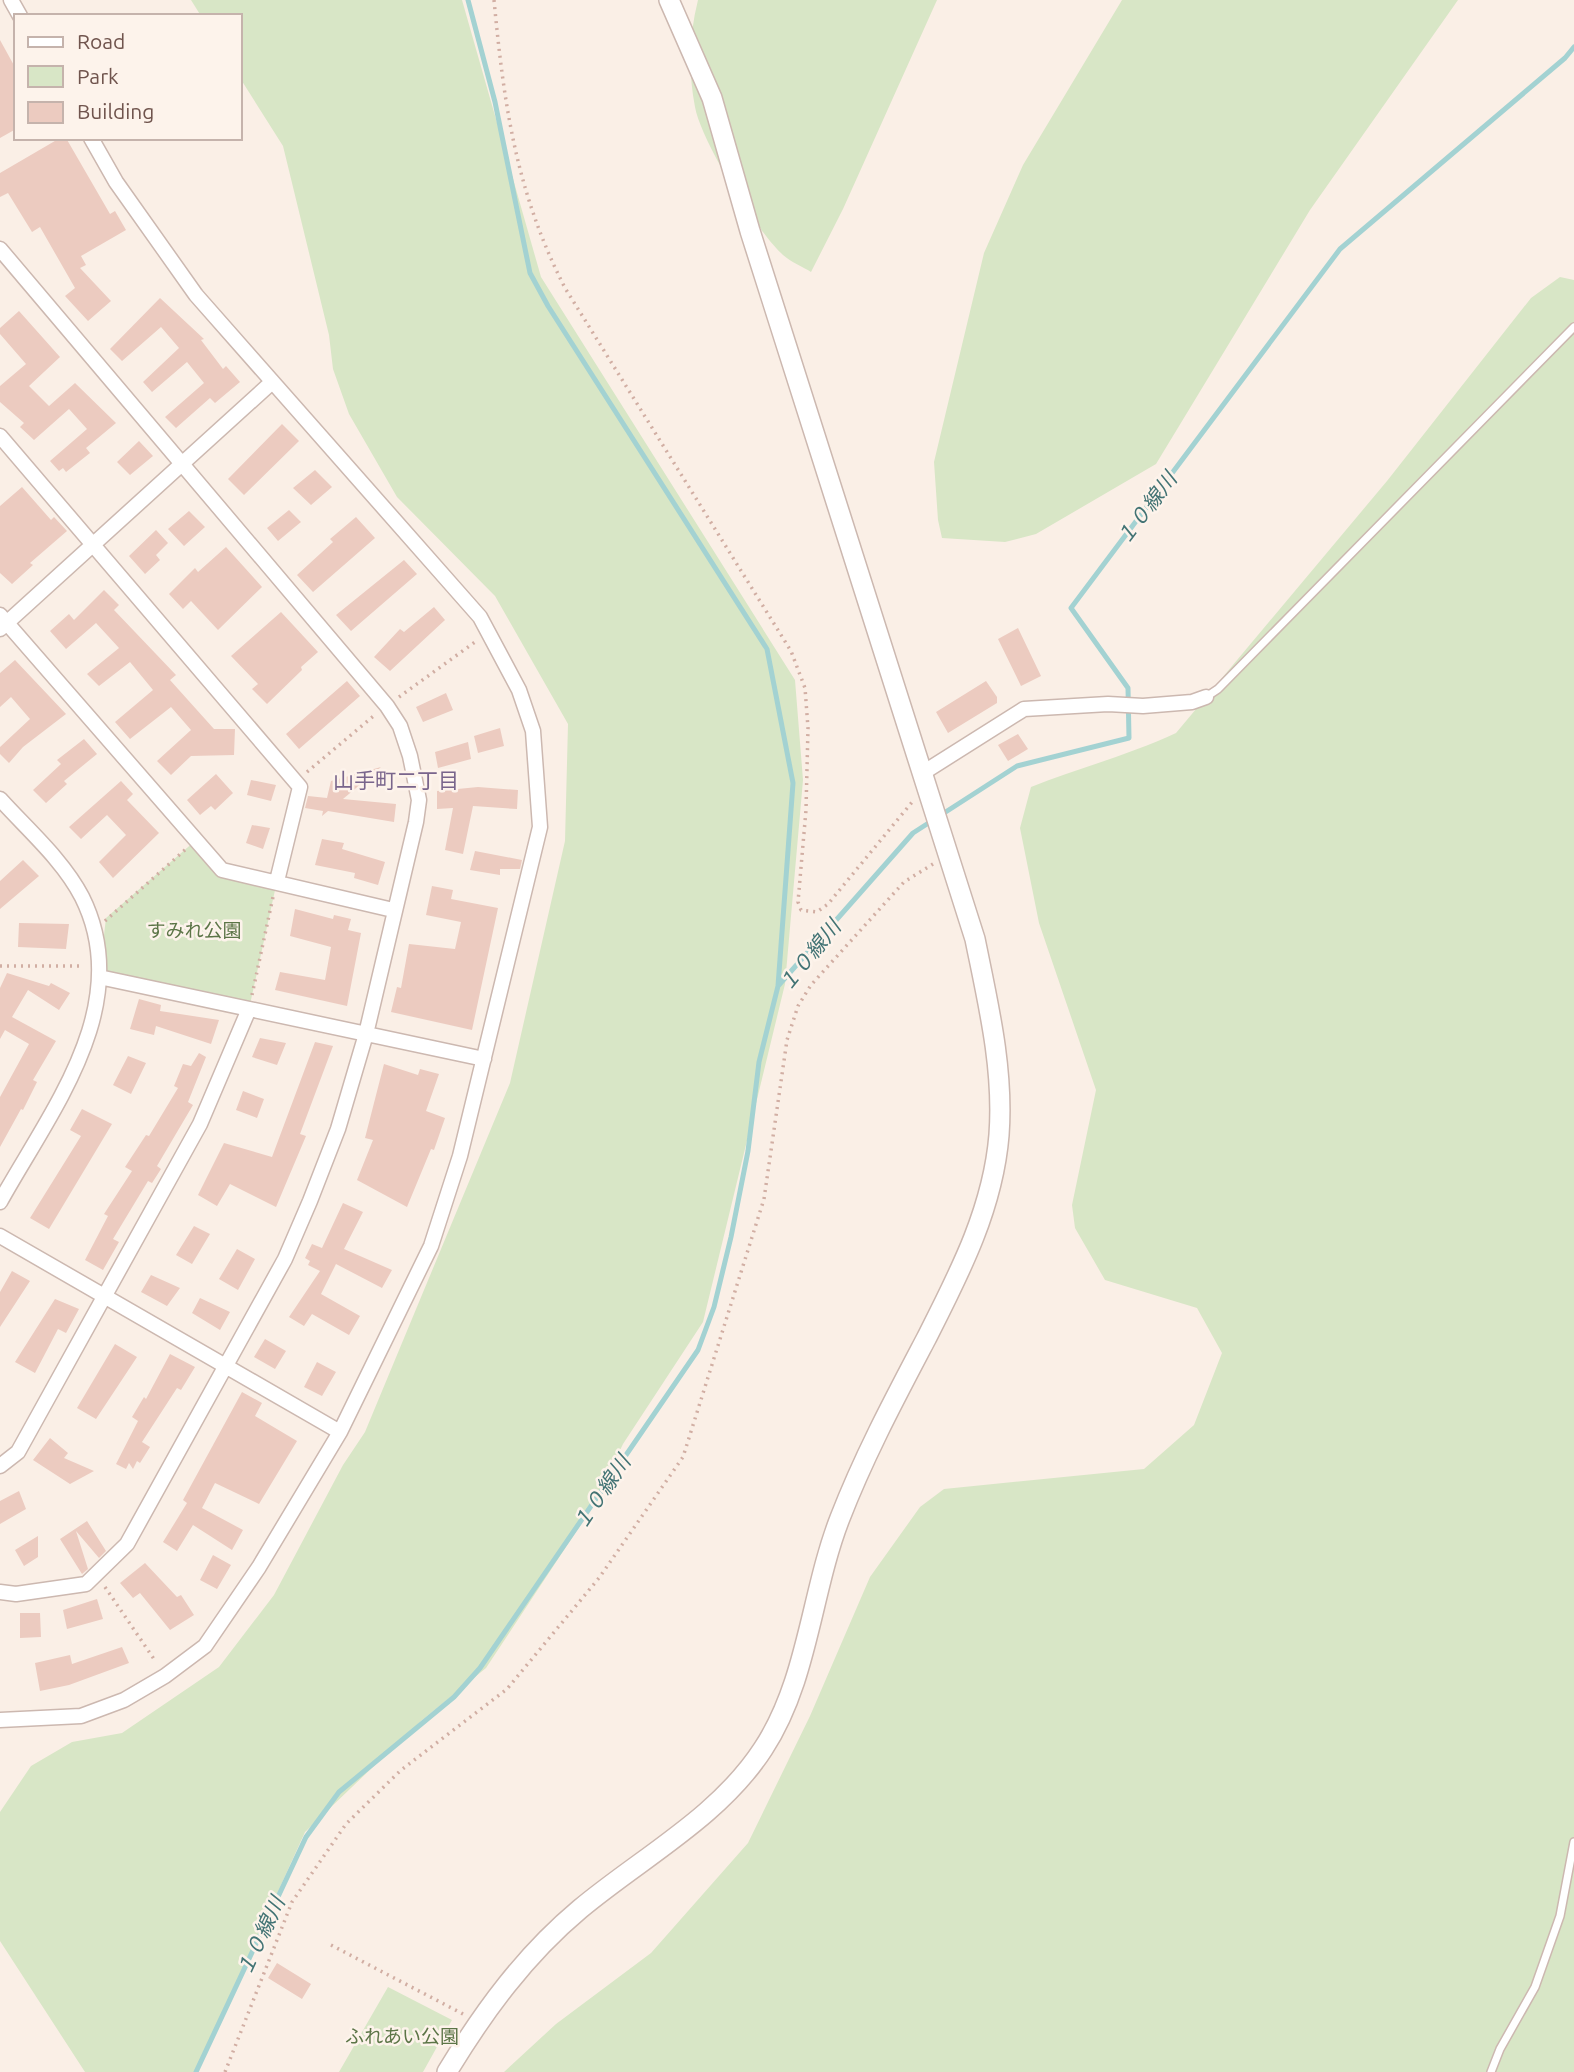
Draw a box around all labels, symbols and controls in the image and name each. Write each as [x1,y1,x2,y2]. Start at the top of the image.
legend [14,14,242,140]
text: Road [77,29,125,53]
text: Park [77,64,119,88]
text: Building [77,99,154,123]
water label: １０線川 [1111,466,1182,549]
district label: 山手町二丁目 [333,768,459,792]
water label: １０線川 [773,913,846,995]
park label: すみれ公園 [146,919,242,941]
water label: １０線川 [568,1449,636,1534]
water label: １０線川 [231,1891,289,1979]
park label: ふれあい公園 [345,2025,459,2047]

